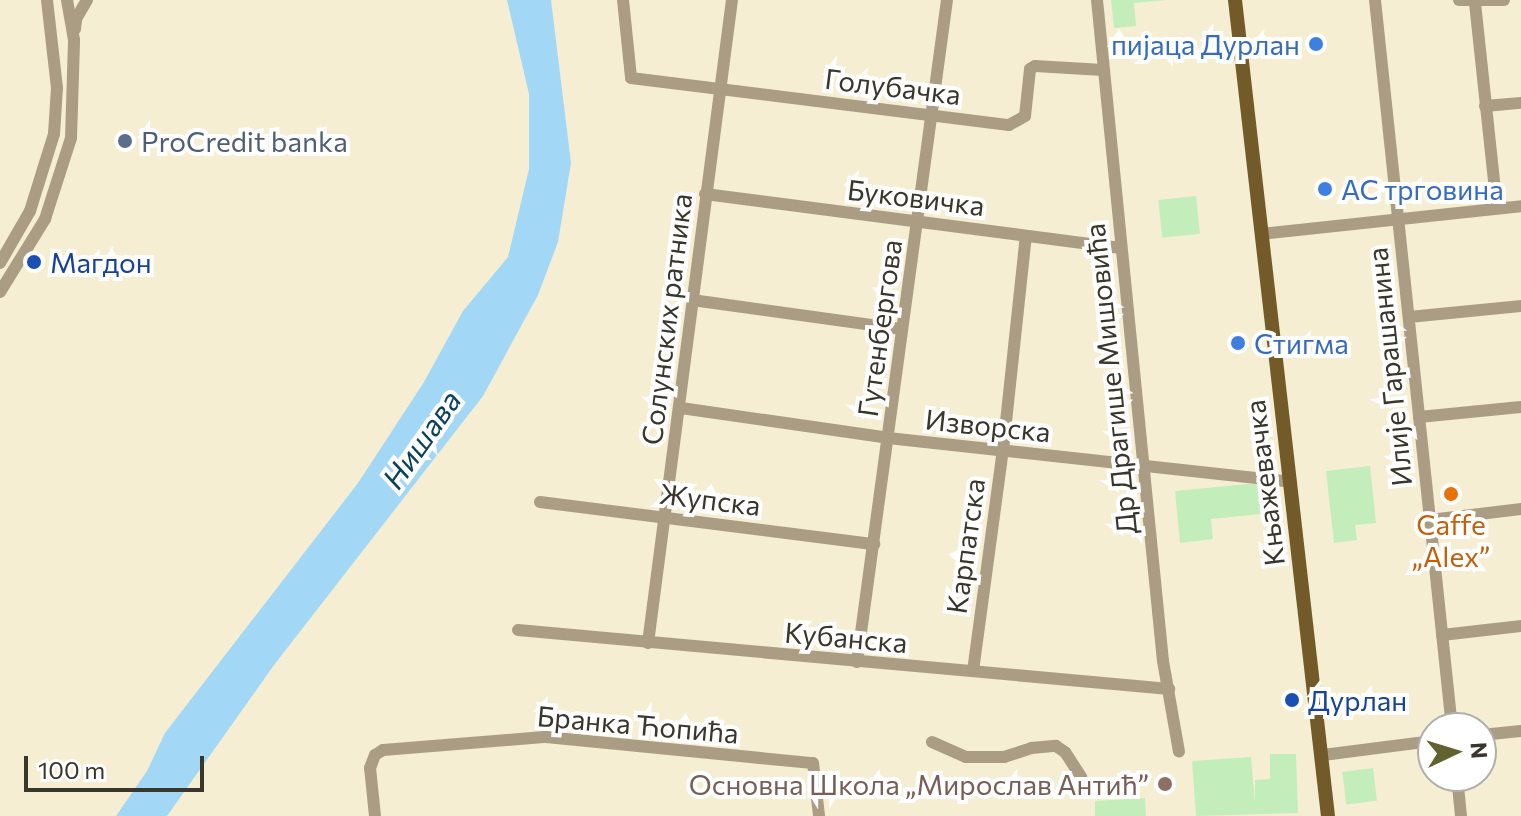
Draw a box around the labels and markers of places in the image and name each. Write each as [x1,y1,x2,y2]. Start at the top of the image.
place label: пијаца Дурлан [1111,27,1300,61]
marker: пијаца Дурлан [1307,35,1325,53]
place label: ProCredit banka [141,124,348,158]
marker: ProCredit banka [116,132,134,150]
place label: АС трговина [1341,172,1504,206]
marker: АС трговина [1316,180,1334,198]
place label: Магдон [50,245,152,279]
marker: Магдон [25,253,43,271]
place label: Стигма [1254,326,1349,360]
marker: Стигма [1229,334,1247,352]
marker: Caffe „Alex” [1442,485,1460,503]
place label: Caffe „Alex” [1412,507,1490,573]
place label: Дурлан [1308,683,1407,717]
marker: Дурлан [1283,691,1301,709]
place label: Основна Школа „Мирослав Антић” [689,767,1149,801]
marker: Основна Школа „Мирослав Антић” [1156,775,1174,793]

